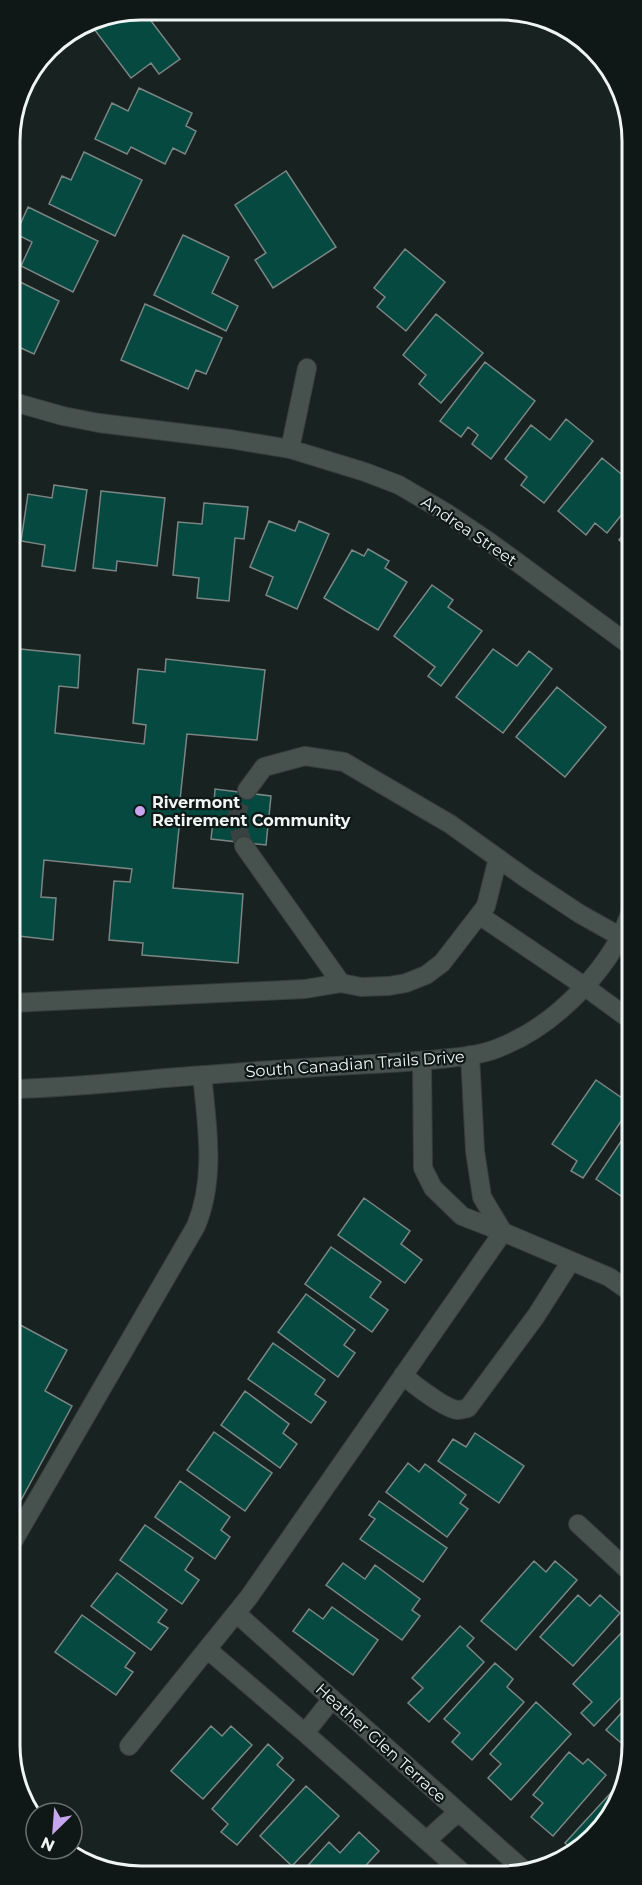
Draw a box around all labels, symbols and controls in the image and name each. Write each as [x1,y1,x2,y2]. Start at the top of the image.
street label: Andrea Street [418,492,521,570]
place label: Rivermont Retirement Community [152,793,351,830]
marker: Rivermont Retirement Community [133,804,147,818]
street label: South Canadian Trails Drive [245,1047,465,1081]
street label: Heather Glen Terrace [312,1679,450,1807]
north arrow [24,1801,84,1861]
text: N [38,1833,58,1855]

